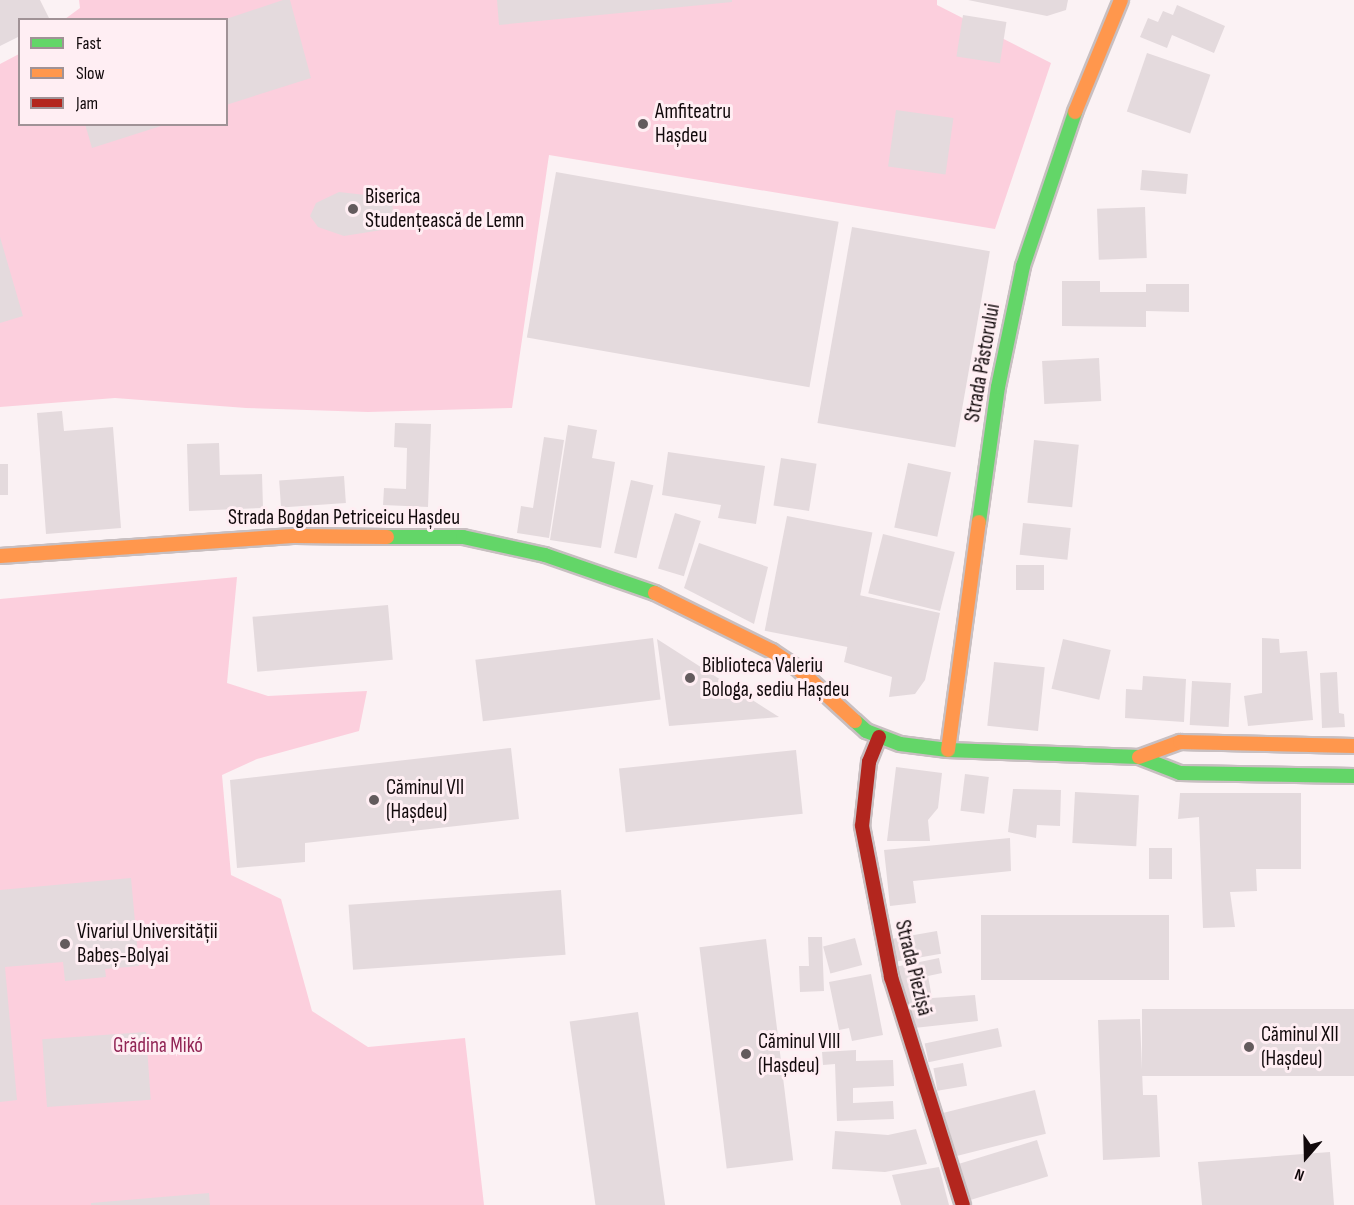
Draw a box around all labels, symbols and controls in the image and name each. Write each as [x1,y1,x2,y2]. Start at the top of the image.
legend [18,18,228,126]
text: Fast [76,33,101,54]
text: Slow [76,63,105,84]
text: Jam [76,93,98,114]
place label: Amfiteatru Hașdeu [655,99,731,149]
marker: Amfiteatru Hașdeu [636,117,650,131]
place label: Biserica Studențească de Lemn [365,184,524,234]
marker: Biserica Studențească de Lemn [346,202,360,216]
street label: Strada Păstorului [960,302,1006,424]
street label: Strada Bogdan Petriceicu Hașdeu [228,505,460,531]
place label: Biblioteca Valeriu Bologa, sediu Hașdeu [702,653,849,703]
marker: Biblioteca Valeriu Bologa, sediu Hașdeu [683,671,697,685]
place label: Căminul VII (Hașdeu) [386,775,464,825]
marker: Căminul VII (Hașdeu) [367,793,381,807]
street label: Strada Piezișă [889,918,937,1018]
place label: Vivariul Universității Babeș-Bolyai [77,919,218,969]
marker: Vivariul Universității Babeș-Bolyai [58,937,72,951]
place label: Căminul XII (Hașdeu) [1261,1022,1339,1072]
place label: Căminul VIII (Hașdeu) [758,1029,840,1079]
park label: Grădina Mikó [113,1033,203,1059]
marker: Căminul XII (Hașdeu) [1242,1040,1256,1054]
marker: Căminul VIII (Hașdeu) [739,1047,753,1061]
north arrow [1276,1127,1336,1187]
text: N [1292,1164,1307,1185]

